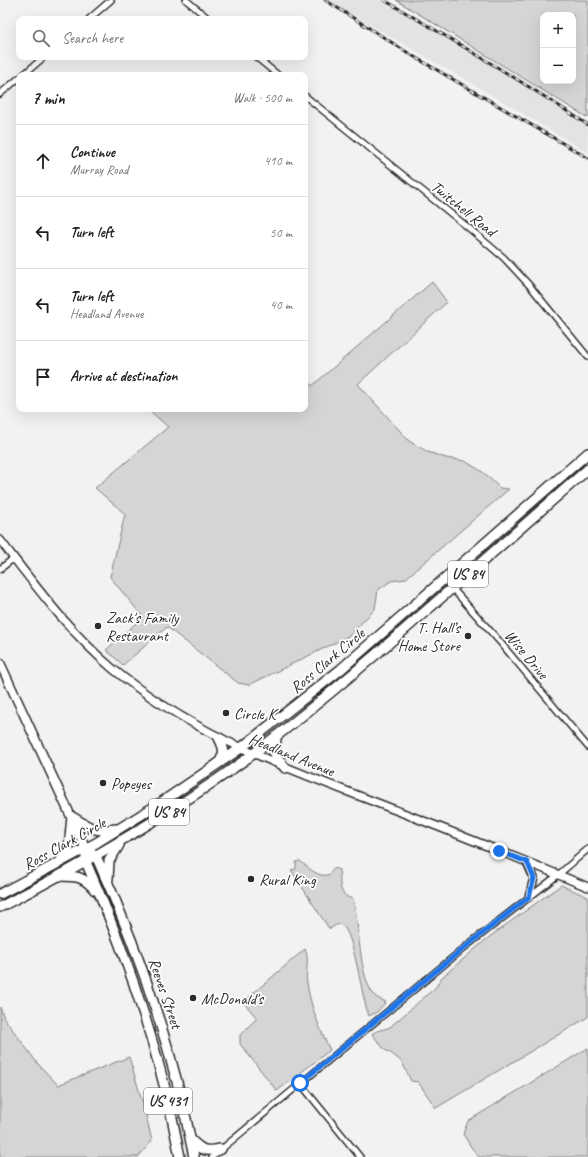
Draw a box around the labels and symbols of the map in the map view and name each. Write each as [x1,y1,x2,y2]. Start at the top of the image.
street label: Twitchell Road [427,177,502,243]
road number: US 84 [448,561,488,587]
place label: Zack's Family Restaurant [106,608,180,646]
place label: T. Hall’s Home Store [398,618,462,656]
marker: Zack's Family Restaurant [93,621,103,631]
street label: Ross Clark Circle [286,623,370,698]
street label: Wise Drive [500,626,554,685]
marker: T. Hall’s Home Store [463,631,473,641]
place label: Circle K [234,704,279,724]
marker: Circle K [221,708,231,718]
street label: Headland Avenue [246,729,339,782]
place label: Popeyes [111,774,152,794]
marker: Popeyes [98,778,108,788]
road number: US 84 [149,799,189,825]
street label: Ross Clark Circle [20,812,111,875]
route end [490,842,508,860]
place label: Rural King [259,870,317,890]
marker: Rural King [246,874,256,884]
street label: Reeves Street [144,955,187,1033]
place label: McDonald's [201,989,265,1009]
marker: McDonald's [188,993,198,1003]
route start [291,1074,309,1092]
road number: US 431 [144,1088,192,1114]

